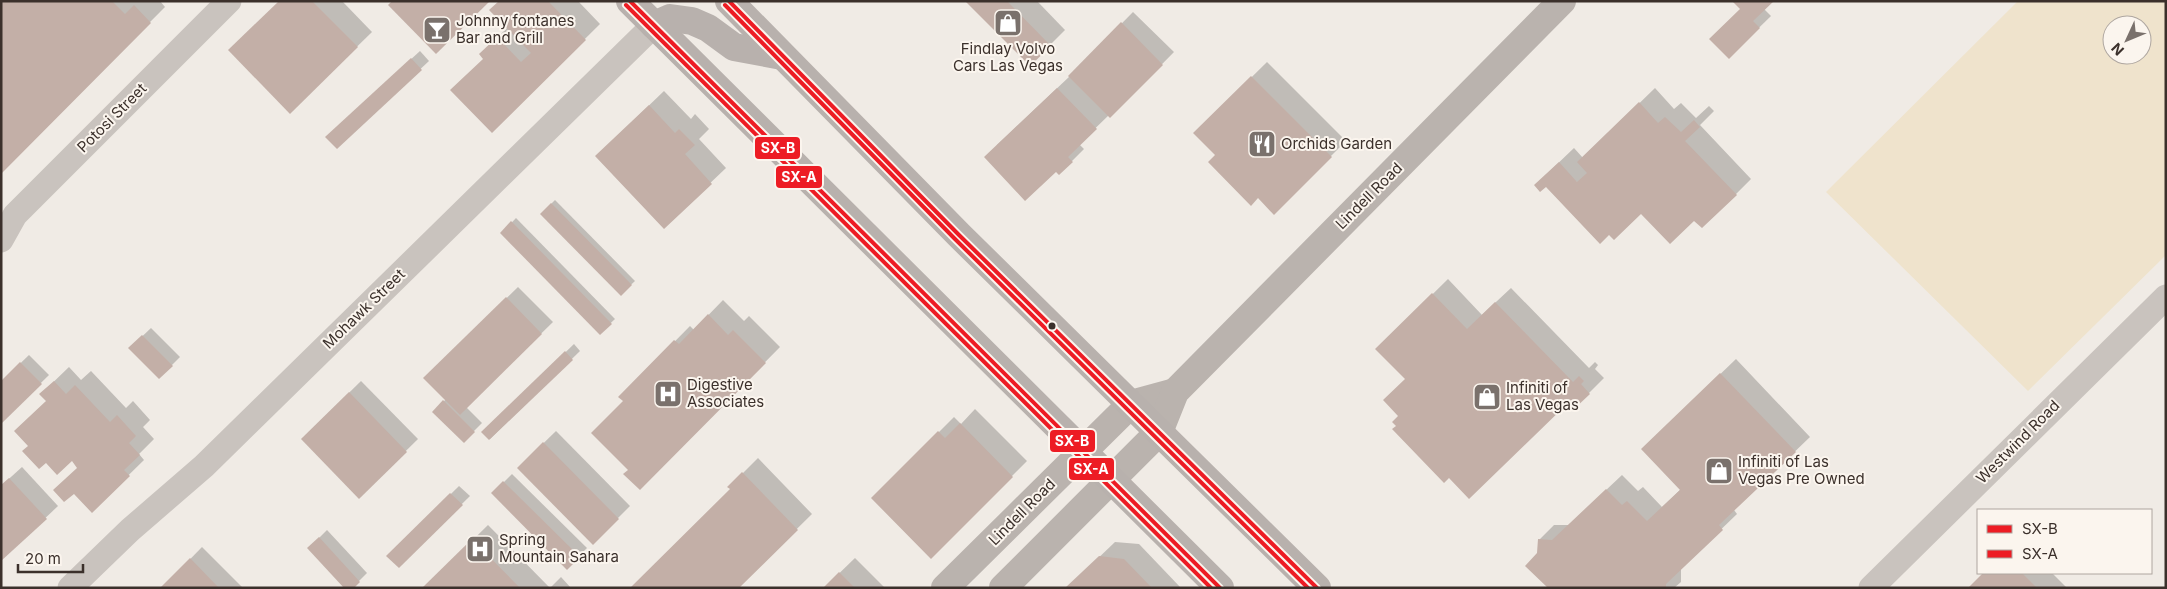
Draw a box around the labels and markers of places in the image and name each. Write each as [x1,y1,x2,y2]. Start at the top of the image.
shop icon: Findlay Volvo Cars Las Vegas [993,8,1023,38]
place label: Johnny fontanes Bar and Grill [456,11,575,47]
bar icon: Johnny fontanes Bar and Grill [422,15,452,45]
place label: Findlay Volvo Cars Las Vegas [953,39,1063,75]
restaurant icon: Orchids Garden [1247,129,1277,159]
place label: Orchids Garden [1281,134,1392,153]
unlabelled marker [1047,321,1057,331]
place label: Digestive Associates [687,375,764,411]
place label: Infiniti of Las Vegas [1506,378,1579,414]
hospital icon: Digestive Associates [653,379,683,409]
shop icon: Infiniti of Las Vegas [1472,382,1502,412]
place label: Infiniti of Las Vegas Pre Owned [1738,452,1865,488]
shop icon: Infiniti of Las Vegas Pre Owned [1704,456,1734,486]
place label: Spring Mountain Sahara [499,530,619,566]
hospital icon: Spring Mountain Sahara [465,534,495,564]

